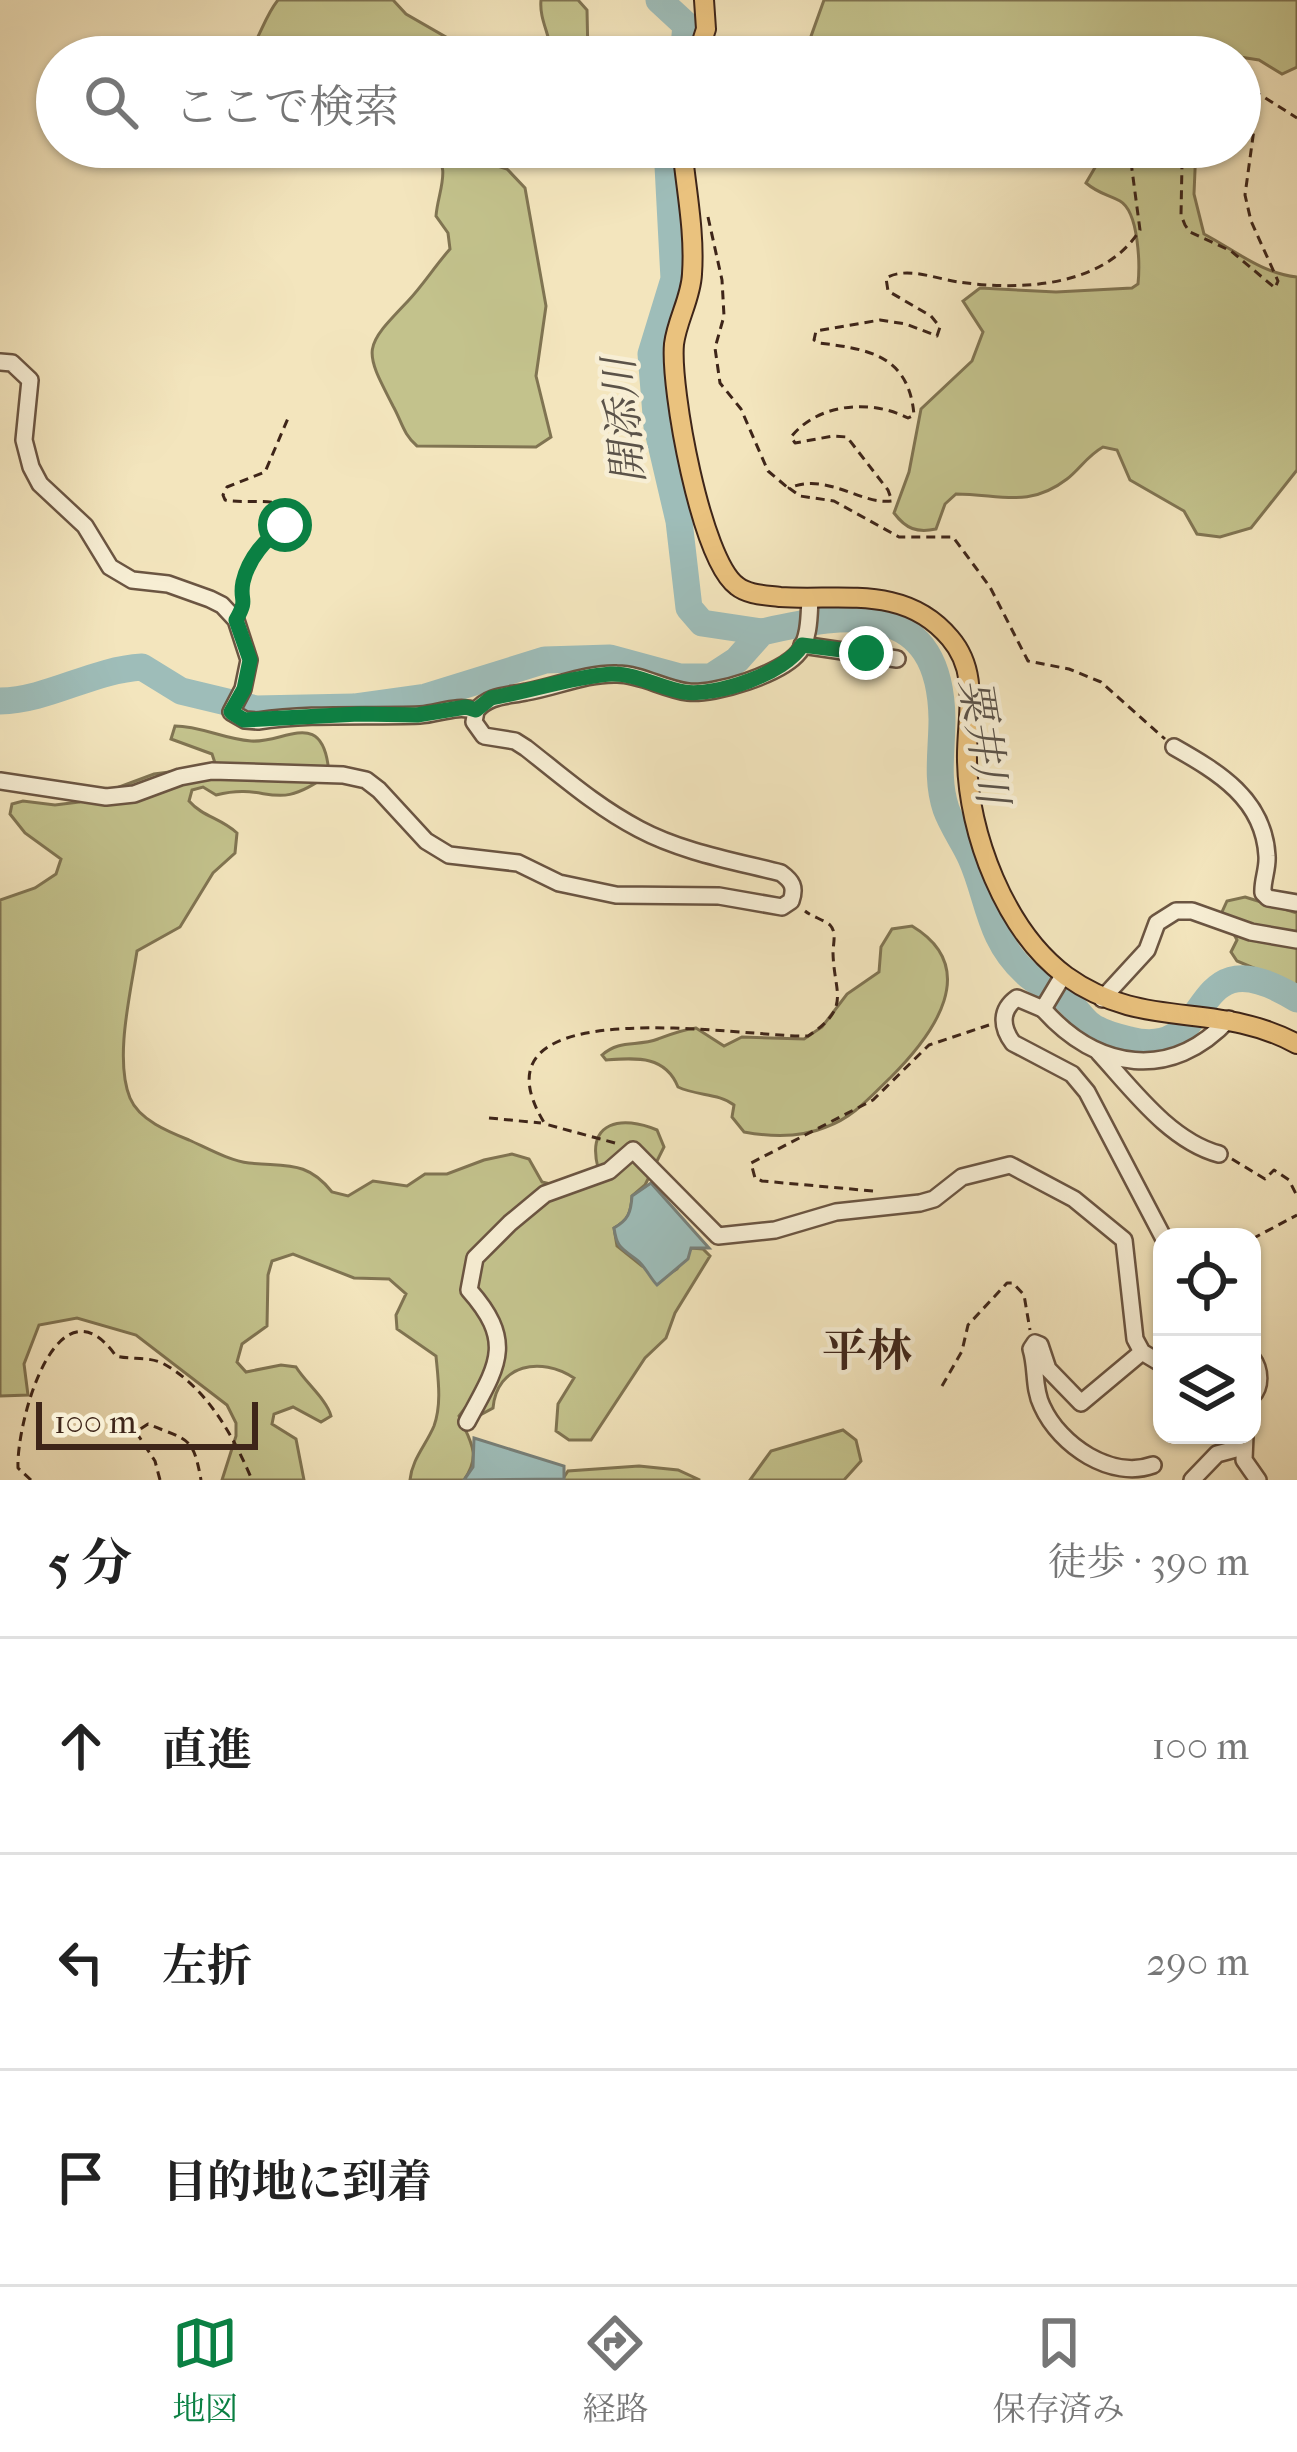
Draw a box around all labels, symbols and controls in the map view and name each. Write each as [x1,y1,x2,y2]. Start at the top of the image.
search box [36,36,1261,168]
icon: search [78,69,144,135]
text: ここで検索 [174,81,399,134]
water label: 開添川 [594,352,654,486]
route start [258,498,312,552]
route end [839,626,893,680]
water label: 粟井川 [949,675,1018,811]
map controls [1153,1228,1261,1444]
button: locate [1153,1228,1261,1336]
district label: 平林 [822,1325,912,1378]
button: layers [1153,1336,1261,1444]
scale bar [36,1396,258,1449]
text: 100 m [54,1403,137,1442]
text: 5 分 [48,1533,132,1593]
text: 徒歩 · 390 m [1048,1539,1249,1585]
icon: ahead [48,1713,114,1779]
text: 100 m [1151,1723,1249,1769]
text: 直進 [162,1724,252,1777]
icon: left [48,1929,114,1995]
text: 290 m [1146,1939,1249,1985]
text: 左折 [162,1940,252,1993]
icon: arrive [48,2145,114,2211]
text: 目的地に到着 [162,2156,432,2209]
tab: 地図 [172,2310,238,2429]
tab: 経路 [582,2310,648,2429]
tab: 保存済み [993,2310,1125,2429]

